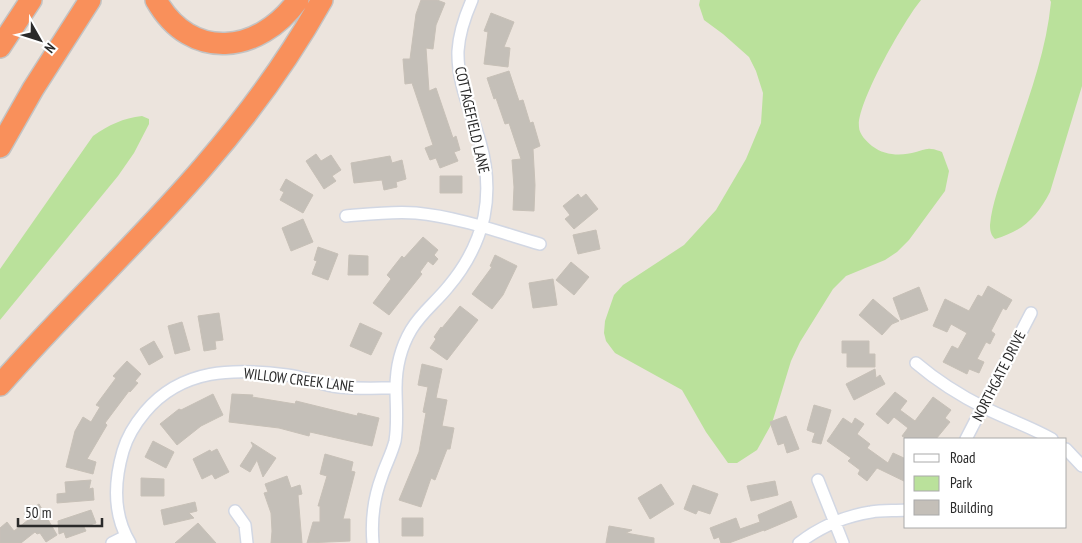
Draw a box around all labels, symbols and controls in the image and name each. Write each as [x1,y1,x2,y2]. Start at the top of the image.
north arrow [15,15,65,65]
text: N [41,40,59,57]
street label: COTTAGEFIELD LANE [451,65,494,175]
street label: NORTHGATE DRIVE [968,327,1030,424]
street label: WILLOW CREEK LANE [243,363,355,396]
legend [904,438,1067,528]
text: Road [950,448,976,467]
text: Park [950,473,972,492]
scale bar [18,496,101,528]
text: Building [950,498,993,517]
text: 50 m [25,503,51,522]

